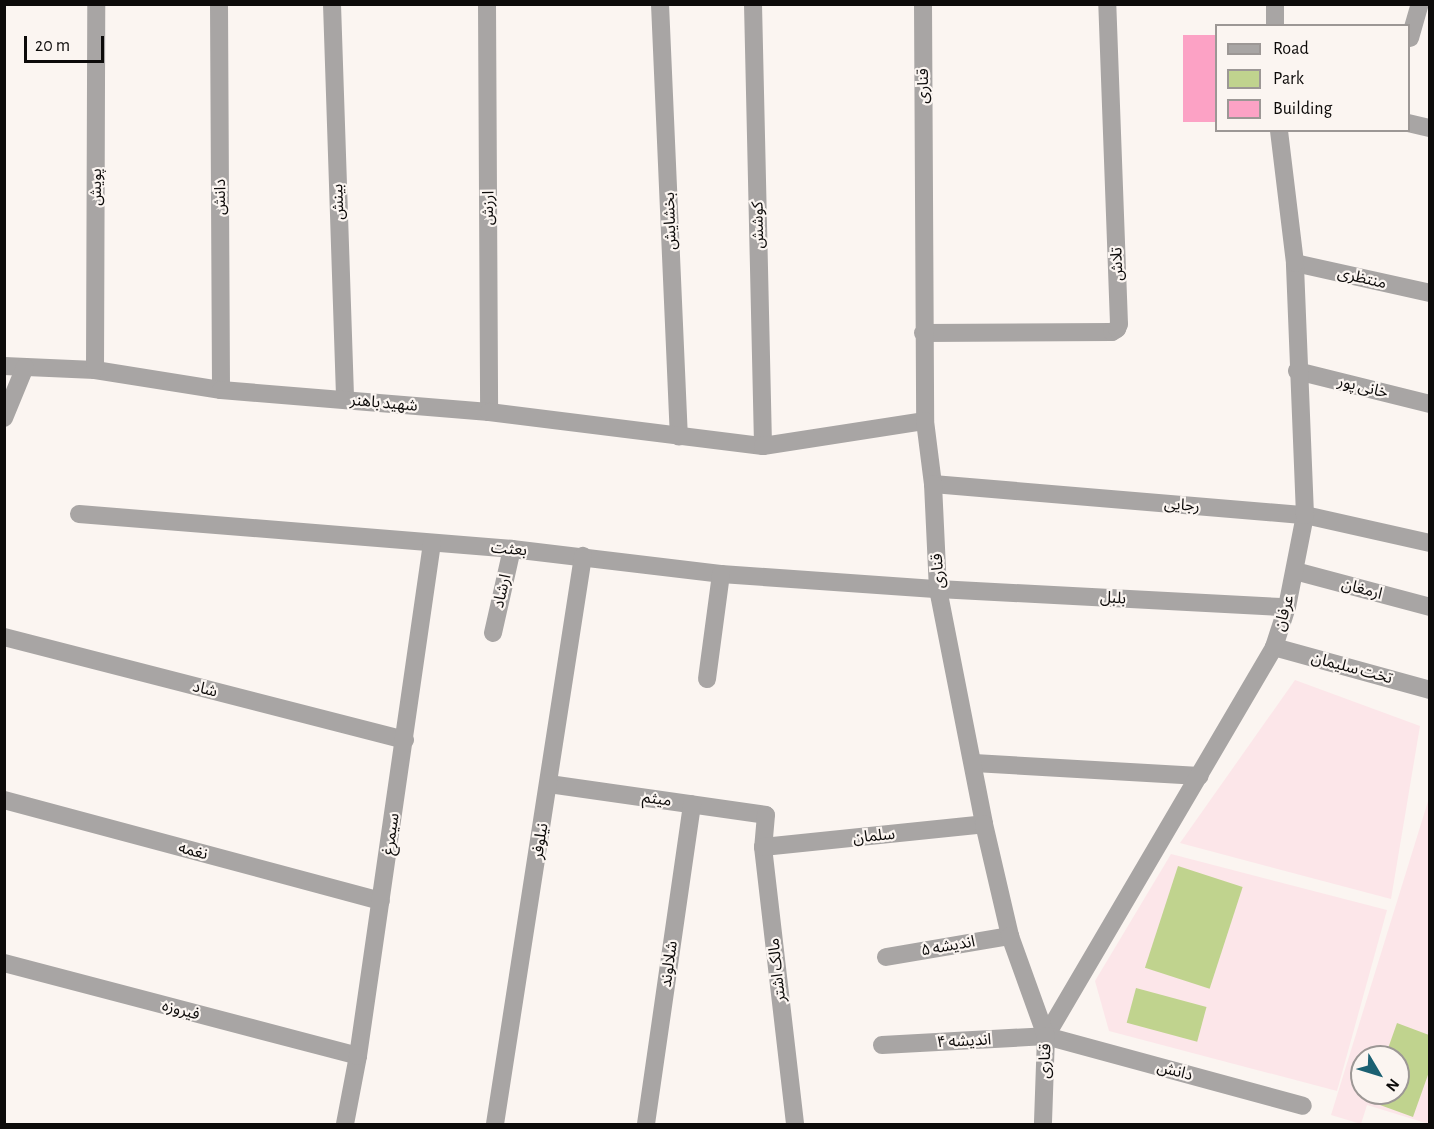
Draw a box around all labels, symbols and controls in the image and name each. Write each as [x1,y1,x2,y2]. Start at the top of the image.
scale bar [27,24,106,62]
legend [1215,24,1410,132]
text: 20 m [35,37,70,55]
text: Road [1273,40,1309,58]
street label: قناری [913,68,933,104]
text: Park [1273,70,1304,88]
text: Building [1273,100,1332,118]
street label: پویش [86,168,106,206]
street label: دانش [210,179,230,215]
street label: بینش [328,184,348,220]
street label: ارزش [478,191,498,225]
street label: بخشایش [659,192,681,250]
street label: کوشش [748,201,768,249]
street label: تلاش [1107,247,1127,281]
street label: منتظری [1336,263,1388,293]
street label: خانی پور [1336,372,1390,402]
street label: شهید باهنر [349,390,419,416]
street label: رجایی [1163,494,1201,516]
street label: بعثت [490,538,528,560]
street label: قناری [927,553,949,589]
street label: ارشاد [489,572,515,610]
street label: ارمغان [1340,574,1384,604]
street label: بلبل [1099,588,1127,608]
street label: عرفان [1270,593,1298,633]
street label: تخت سلیمان [1309,648,1395,688]
street label: شاد [191,677,219,701]
street label: میثم [641,787,673,811]
street label: سیمرغ [379,812,403,856]
street label: نیلوفر [528,822,552,860]
street label: سلمان [852,824,896,848]
street label: نغمه [176,838,210,864]
street label: اندیشه ۵ [919,932,977,960]
street label: مالک اشتر [764,937,790,1003]
street label: شلالوند [656,940,682,988]
street label: فیروزه [160,996,202,1024]
street label: اندیشه ۴ [936,1030,992,1052]
street label: قناری [1035,1043,1055,1079]
north arrow [1350,1045,1410,1105]
street label: دانش [1155,1057,1195,1085]
text: N [1383,1076,1402,1094]

